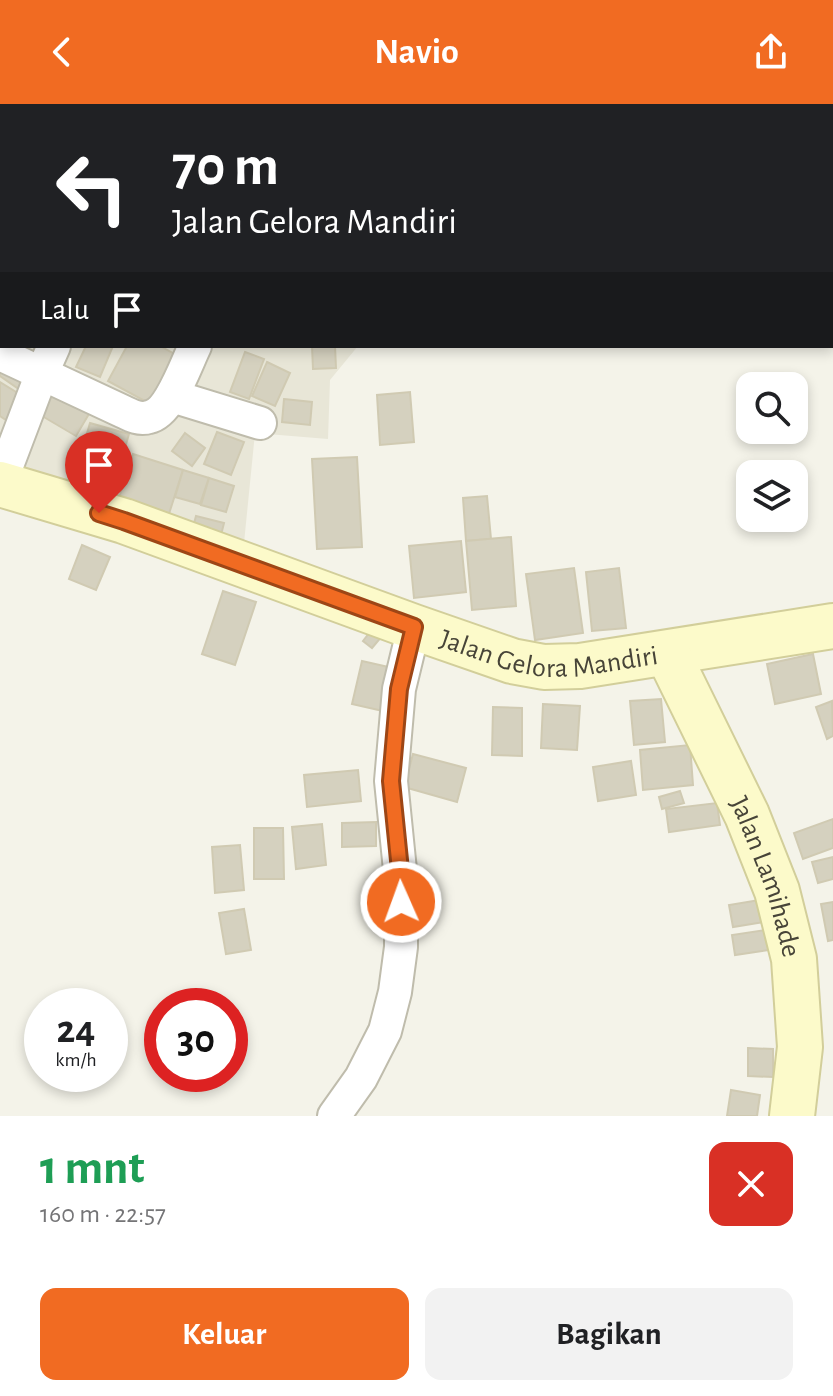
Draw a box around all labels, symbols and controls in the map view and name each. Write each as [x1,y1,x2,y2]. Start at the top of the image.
icon: back [40,30,84,74]
icon: share [749,30,793,74]
text: Navio [374,34,459,70]
icon: left [40,136,144,240]
text: 70 m [172,139,279,195]
text: Jalan Gelora Mandiri [172,204,457,240]
icon: arrive [105,288,149,332]
text: Lalu [40,295,89,325]
map controls [736,372,808,532]
button: search [736,372,808,444]
pin [65,431,133,513]
icon: arrive [77,443,121,487]
button: layers [736,460,808,532]
street label: Jalan Gelora Mandiri [436,625,660,683]
street label: Jalan Lamihade [724,792,805,960]
position arrow [359,860,443,944]
speed limit sign: 30 [144,988,248,1092]
text: 24 [57,1010,95,1050]
text: km/h [55,1050,97,1070]
button: close [709,1142,793,1226]
text: 1 mnt [40,1145,145,1193]
text: 160 m · 22:57 [40,1201,166,1227]
button: Keluar [40,1288,409,1380]
button: Bagikan [425,1288,793,1380]

